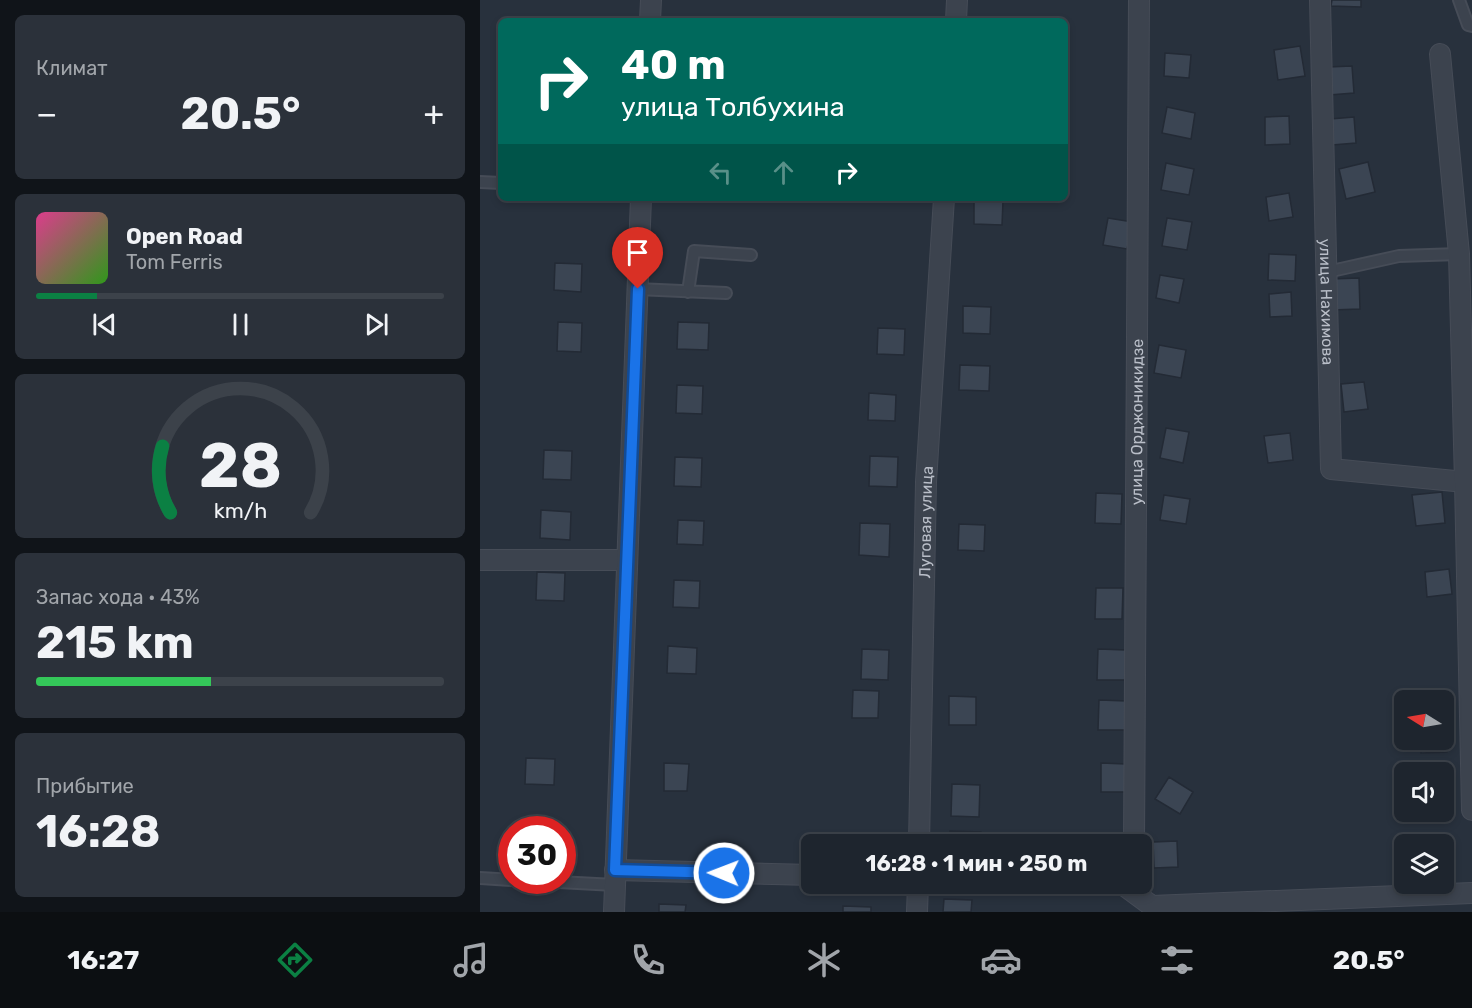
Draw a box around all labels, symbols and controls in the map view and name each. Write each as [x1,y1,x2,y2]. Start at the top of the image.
text: 40 m [621,40,726,90]
icon: right [522,42,600,120]
text: Климат [36,56,108,80]
text: 20.5° [181,87,300,140]
text: улица Толбухина [621,91,845,123]
text: − [36,94,57,133]
text: + [423,94,444,133]
icon: left [704,156,737,189]
icon: ahead [767,156,800,189]
icon: right [830,156,863,189]
text: Open Road [126,223,243,250]
pin [612,227,663,289]
icon: arrive [621,236,654,269]
street label: улица Нахимова [1316,238,1338,365]
text: Tom Ferris [126,250,223,274]
icon: previous [88,308,121,341]
icon: pause [224,308,257,341]
icon: next [360,308,393,341]
street label: улица Орджоникидзе [1127,339,1147,505]
text: 28 [199,429,281,503]
street label: Луговая улица [915,465,937,578]
text: km/h [213,498,267,523]
text: Запас хода · 43% [36,585,200,609]
text: 215 km [36,616,194,669]
north arrow [1394,690,1454,750]
map controls [1394,690,1454,894]
button: sound [1394,762,1454,822]
text: Прибытие [36,774,134,798]
text: 16:28 [36,805,161,858]
speed limit sign: 30 [498,816,576,894]
button: layers [1394,834,1454,894]
position arrow [692,841,756,905]
text: 16:28 · 1 мин · 250 m [865,850,1088,877]
icon: directions [274,939,316,981]
icon: music [450,939,492,981]
icon: phone [627,939,669,981]
icon: climate [803,939,845,981]
icon: car [980,939,1022,981]
icon: filters [1156,939,1198,981]
text: 16:27 [67,944,139,976]
text: 20.5° [1333,944,1405,976]

